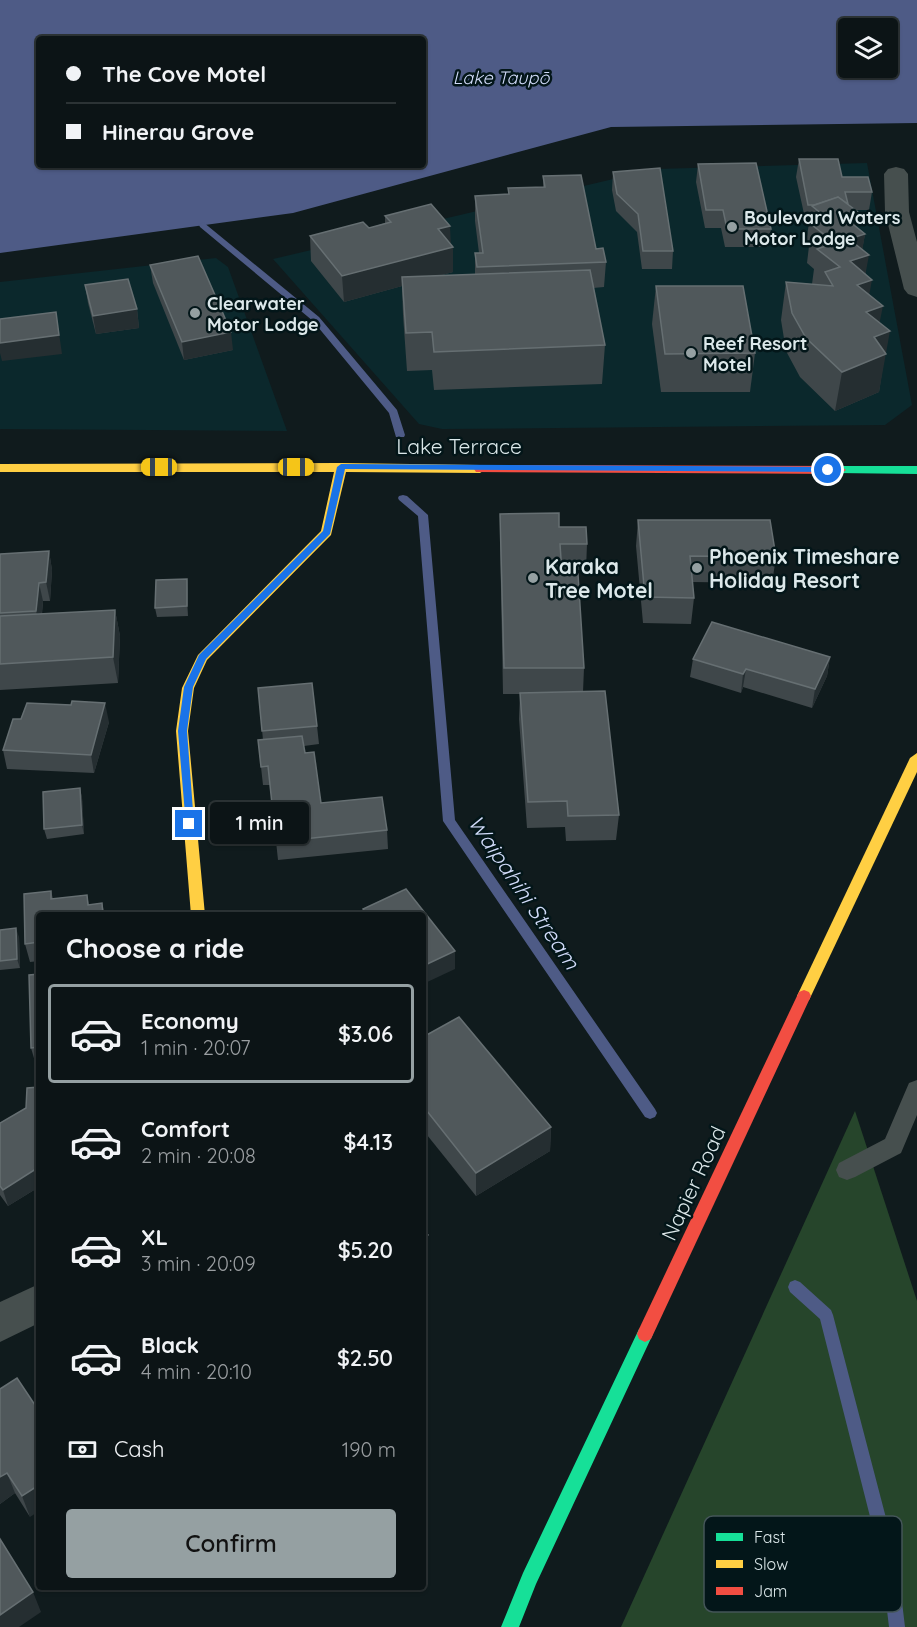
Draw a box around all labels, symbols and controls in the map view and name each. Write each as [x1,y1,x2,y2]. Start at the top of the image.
map controls [838,18,898,78]
button: layers [838,18,898,78]
text: The Cove Motel [102,60,266,88]
water label: Lake Taupō [453,66,550,89]
text: Hinerau Grove [102,118,254,146]
place label: Boulevard Waters Motor Lodge [744,206,901,250]
marker: Boulevard Waters Motor Lodge [725,220,739,234]
place label: Clearwater Motor Lodge [207,292,319,336]
marker: Clearwater Motor Lodge [188,306,202,320]
place label: Reef Resort Motel [703,332,807,376]
marker: Reef Resort Motel [684,346,698,360]
street label: Lake Terrace [396,433,522,459]
route start [814,456,841,483]
car [141,458,177,476]
car [278,458,314,476]
place label: Phoenix Timeshare Holiday Resort [709,543,900,593]
place label: Karaka Tree Motel [545,553,653,603]
marker: Phoenix Timeshare Holiday Resort [690,561,704,575]
marker: Karaka Tree Motel [526,571,540,585]
callout: 1 min [210,803,309,845]
route end [175,810,202,837]
text: 1 min [236,810,283,835]
water label: Waipahihi Stream [462,810,586,975]
text: Choose a ride [66,931,244,965]
icon: car [69,1007,123,1061]
text: Economy [141,1007,239,1035]
text: $3.06 [338,1020,393,1048]
text: 1 min · 20:07 [141,1035,251,1060]
icon: car [69,1115,123,1169]
text: Comfort [141,1115,230,1143]
street label: Napier Road [655,1122,731,1244]
text: $4.13 [344,1128,393,1156]
text: 2 min · 20:08 [141,1143,256,1168]
icon: car [69,1223,123,1277]
text: XL [141,1223,168,1251]
text: $5.20 [338,1236,393,1264]
text: 3 min · 20:09 [141,1251,256,1276]
icon: car [69,1331,123,1385]
text: Black [141,1331,199,1359]
text: $2.50 [337,1344,393,1372]
text: 4 min · 20:10 [141,1359,252,1384]
icon: cash [66,1433,99,1466]
text: Cash [114,1435,165,1463]
text: 190 m [342,1437,396,1462]
button: Confirm [66,1509,396,1578]
legend [704,1516,902,1612]
text: Fast [754,1527,785,1547]
text: Slow [754,1554,788,1574]
text: Jam [754,1581,787,1601]

